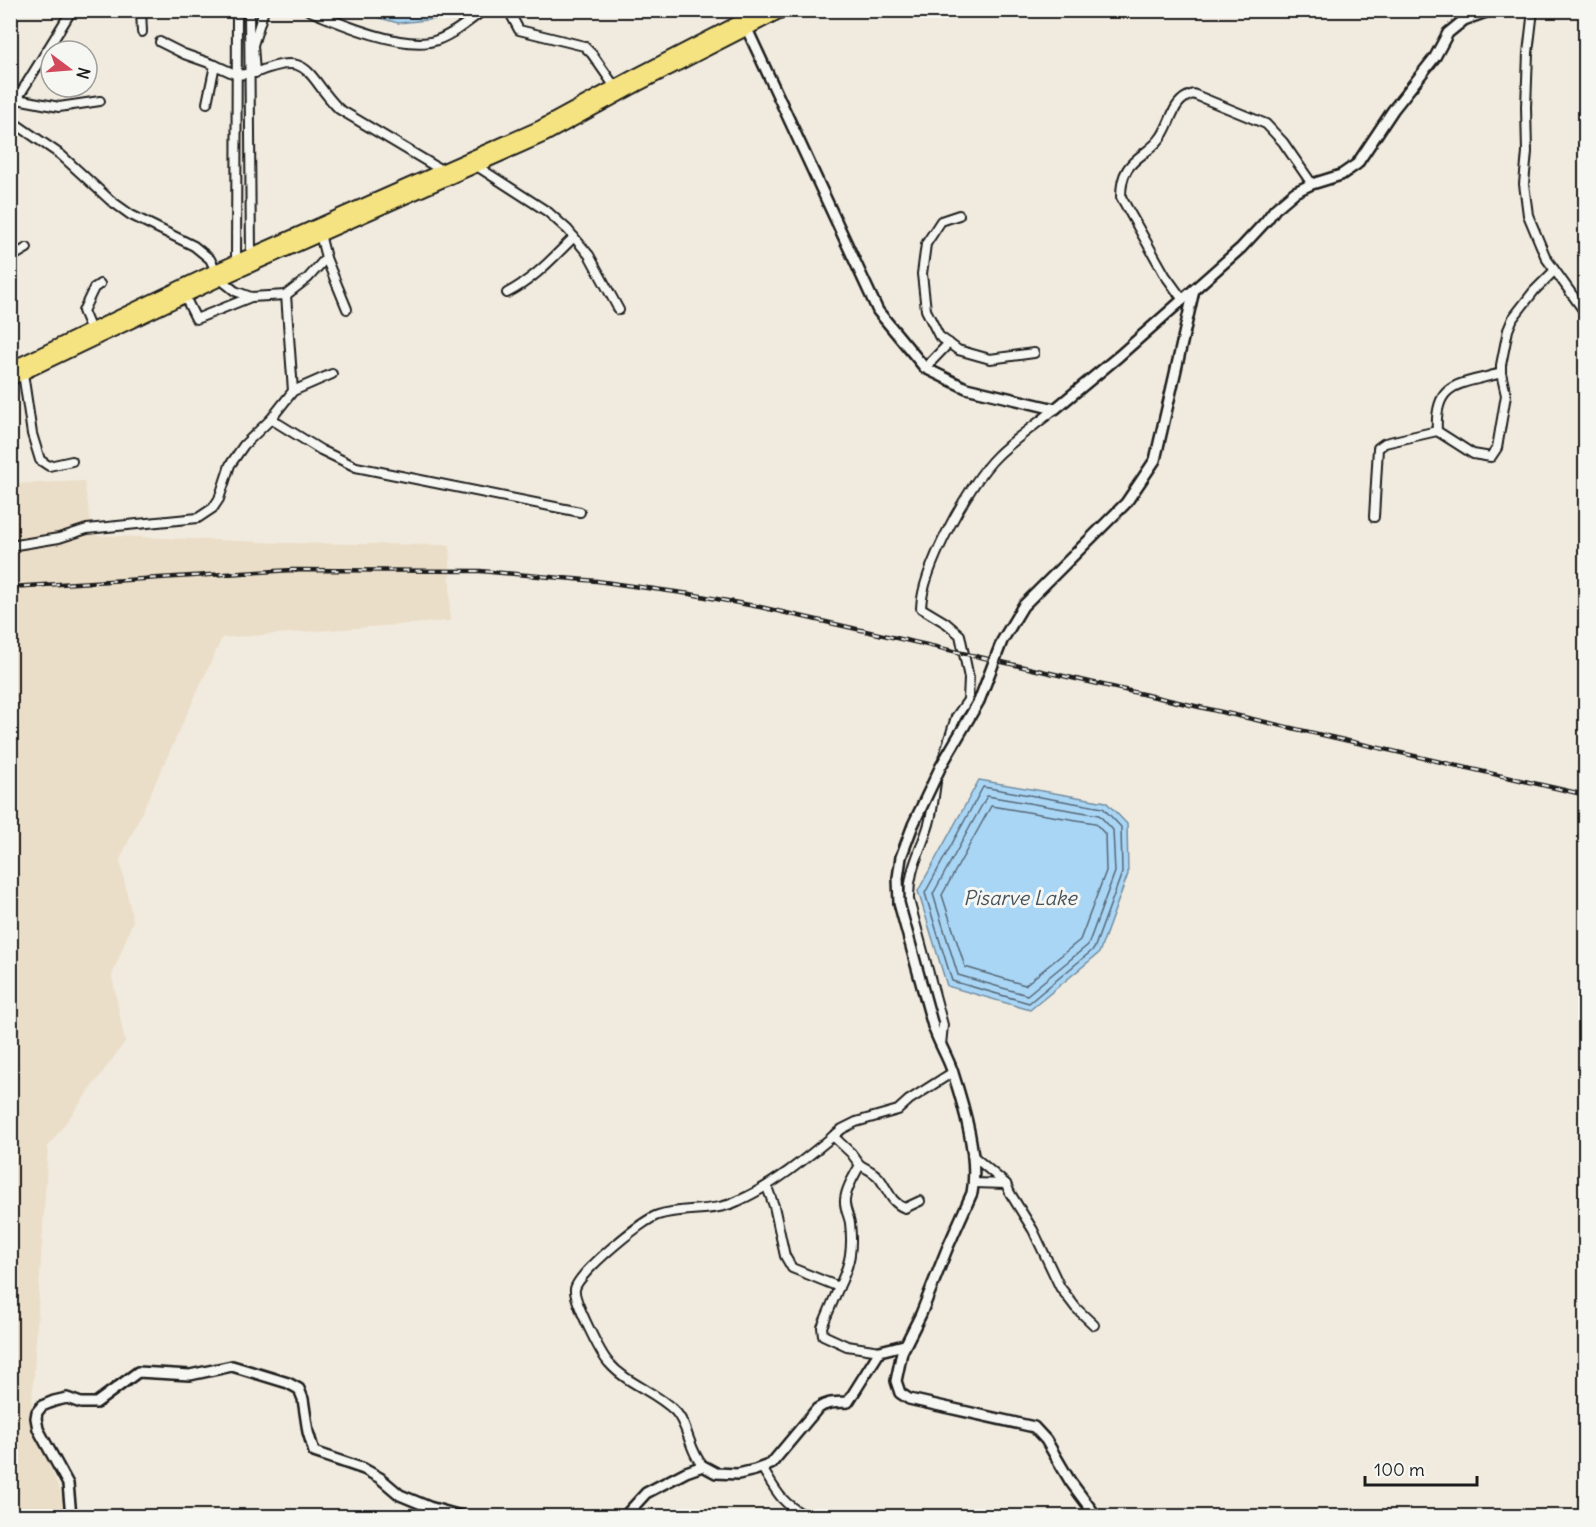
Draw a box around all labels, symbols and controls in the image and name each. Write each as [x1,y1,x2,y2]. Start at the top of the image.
north arrow [39,39,99,99]
text: N [72,65,95,81]
water label: Pisarve Lake [963,885,1078,910]
scale bar [1365,1449,1478,1487]
text: 100 m [1374,1458,1425,1481]

